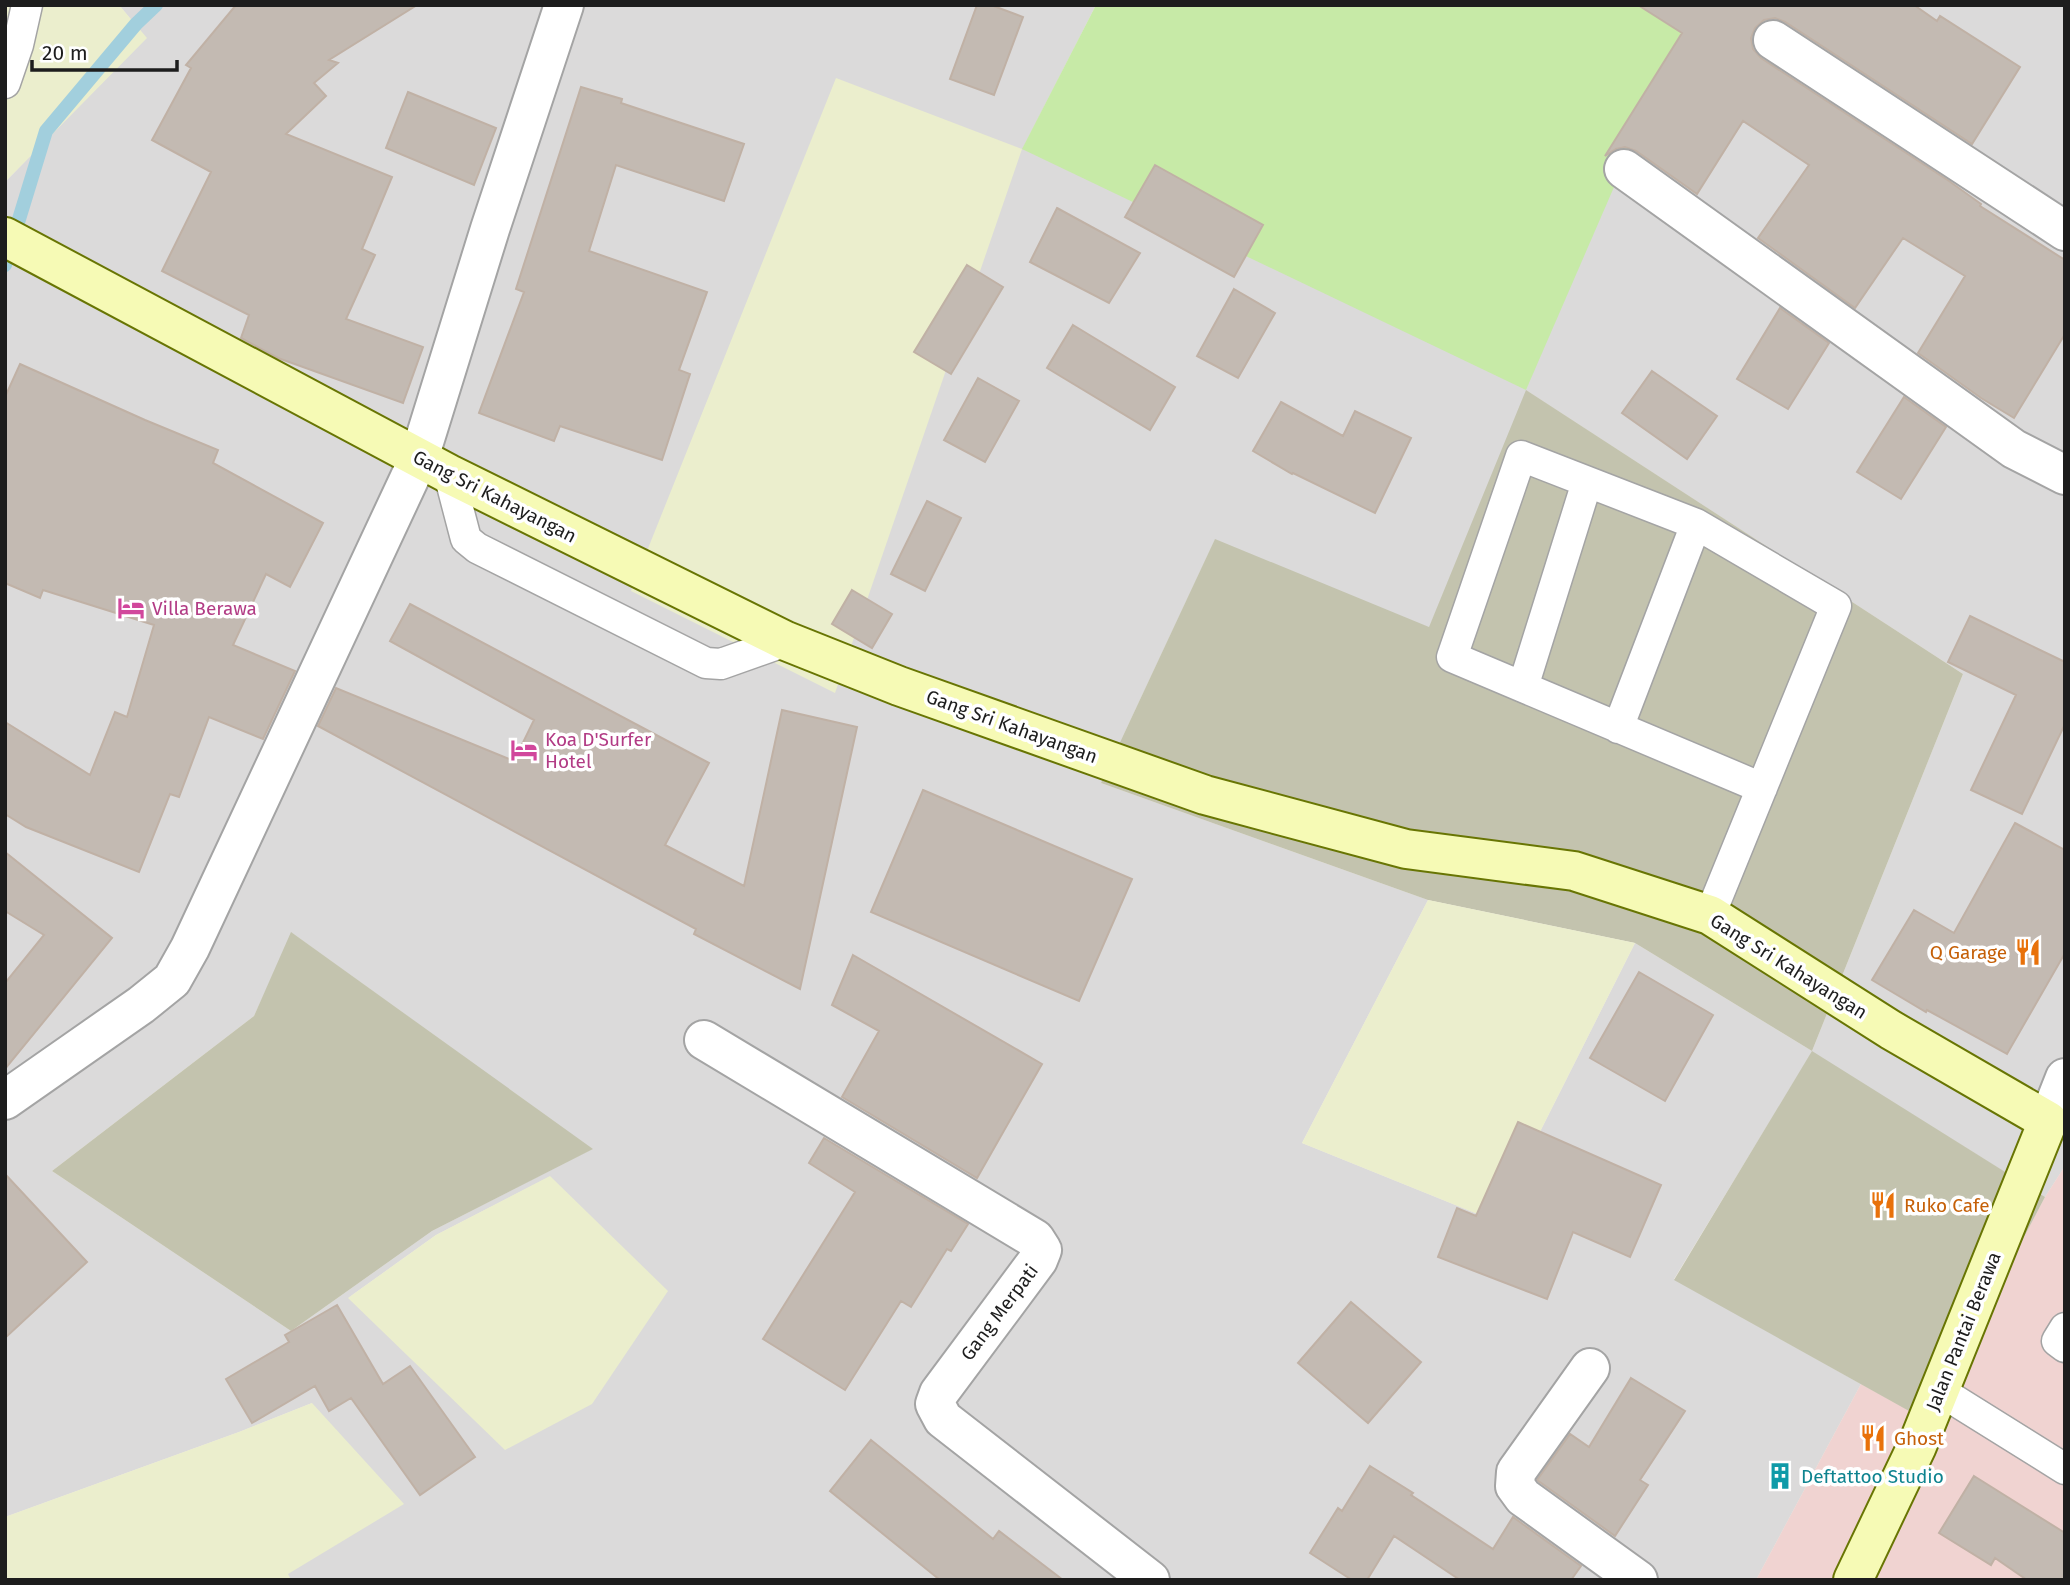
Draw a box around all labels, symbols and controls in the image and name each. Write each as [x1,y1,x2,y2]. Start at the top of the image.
scale bar [32,28,177,72]
text: 20 m [42,40,88,66]
street label: Gang Sri Kahayangan [409,445,580,548]
hotel icon: Villa Berawa [116,593,146,623]
place label: Villa Berawa [152,597,257,620]
street label: Gang Sri Kahayangan [923,685,1101,768]
place label: Koa D'Surfer Hotel [545,728,652,773]
hotel icon: Koa D'Surfer Hotel [509,735,539,765]
street label: Gang Sri Kahayangan [1706,909,1871,1024]
restaurant icon: Q Garage [2013,937,2043,967]
place label: Q Garage [1930,941,2007,964]
restaurant icon: Ruko Cafe [1868,1190,1898,1220]
place label: Ruko Cafe [1904,1194,1990,1217]
street label: Jalan Pantai Berawa [1921,1248,2006,1414]
street label: Gang Merpati [956,1260,1043,1365]
restaurant icon: Ghost [1858,1423,1888,1453]
place label: Ghost [1894,1427,1944,1450]
building icon: Deftattoo Studio [1765,1461,1795,1491]
place label: Deftattoo Studio [1801,1465,1944,1488]

